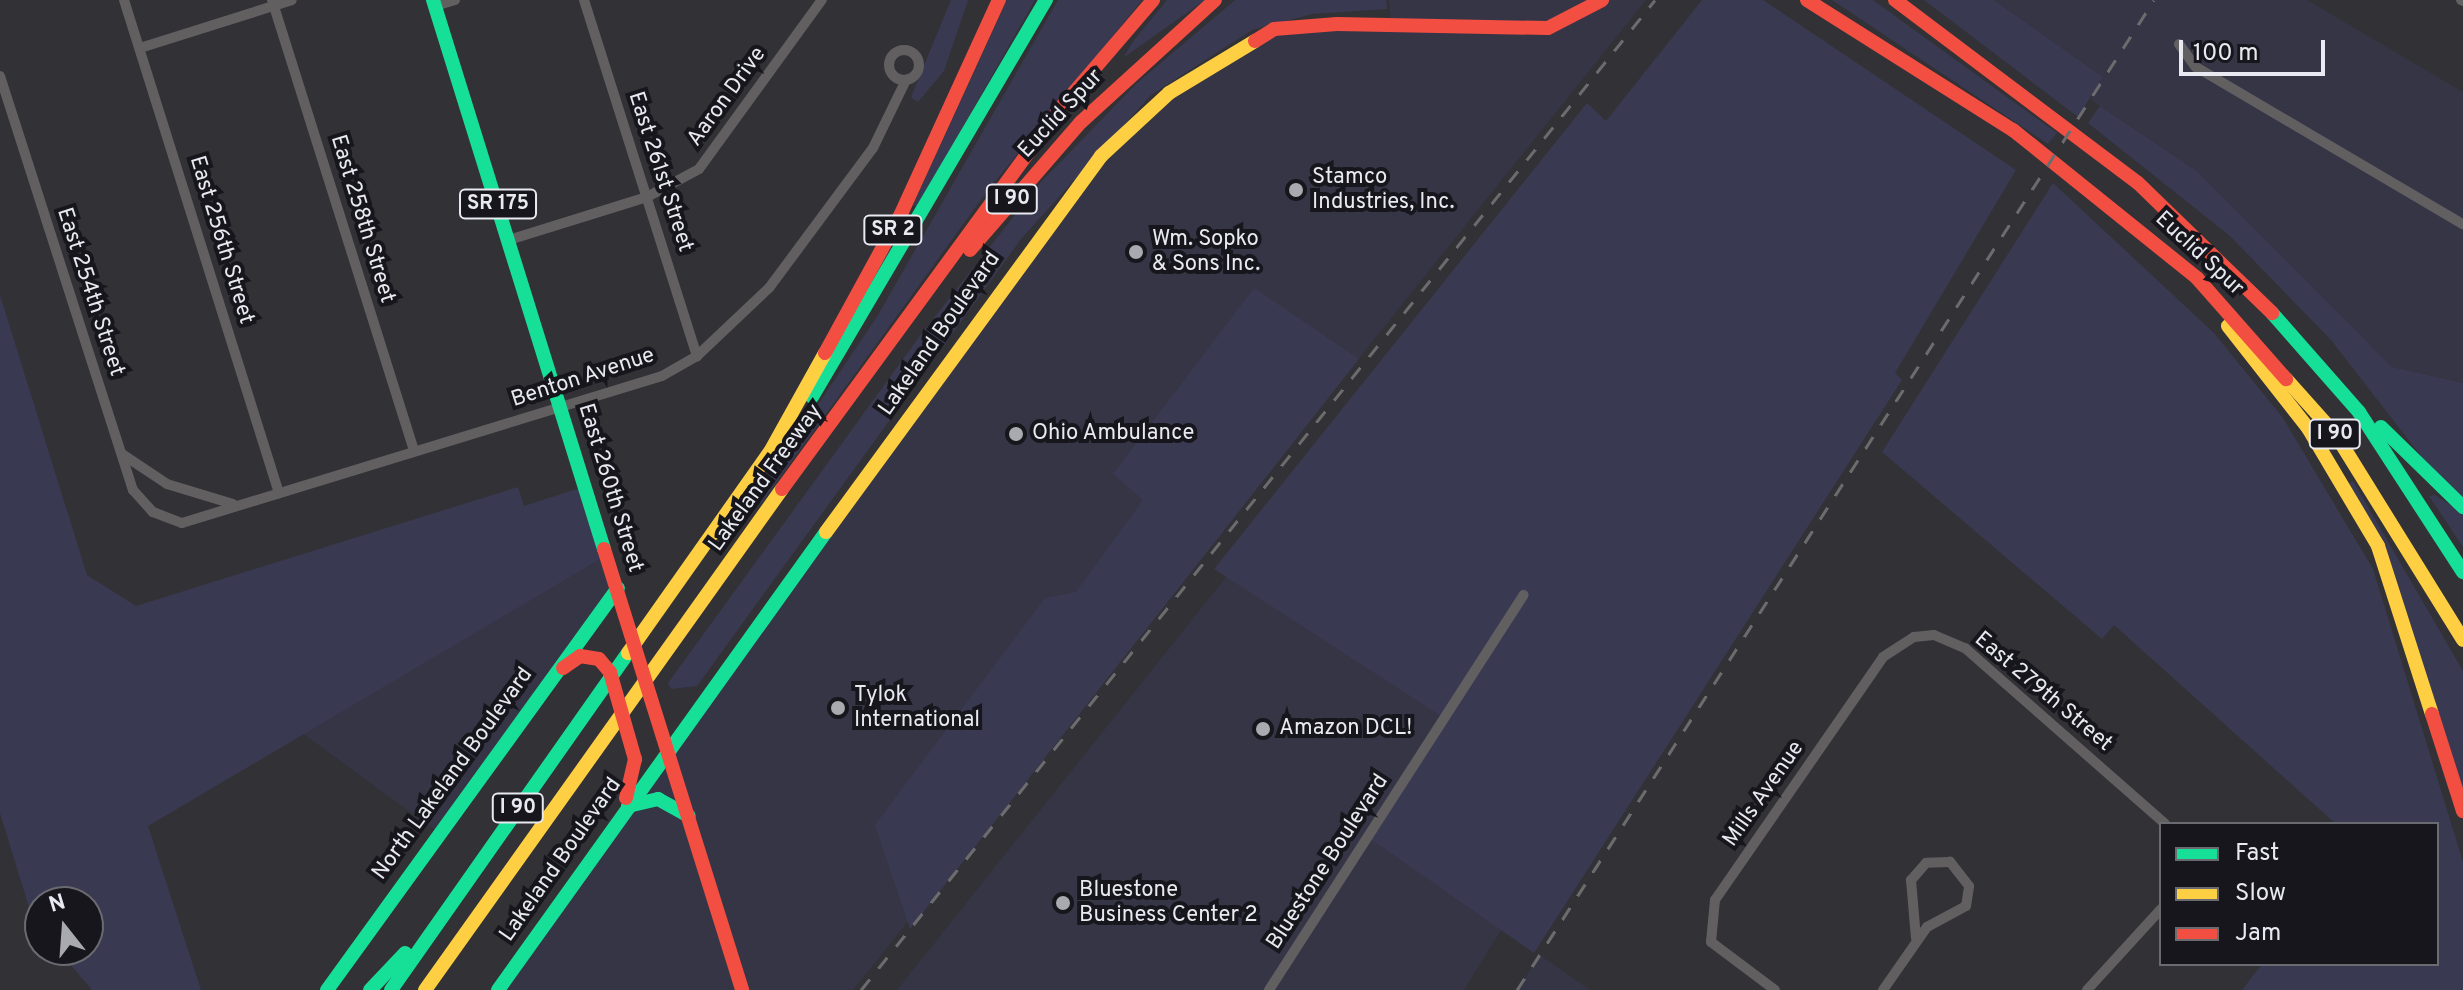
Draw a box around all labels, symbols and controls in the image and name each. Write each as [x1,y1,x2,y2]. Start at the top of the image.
scale bar [2183,24,2329,74]
text: 100 m [2193,39,2259,69]
street label: Aaron Drive [682,42,772,152]
street label: Euclid Spur [1013,64,1109,164]
street label: East 261st Street [622,89,698,255]
street label: East 258th Street [324,132,400,306]
street label: East 256th Street [183,153,259,327]
place label: Stamco Industries, Inc. [1312,164,1455,216]
marker: Stamco Industries, Inc. [1287,181,1305,199]
road number: I 90 [984,183,1040,215]
road number: SR 175 [458,188,538,220]
street label: East 254th Street [50,204,130,380]
street label: Euclid Spur [2149,206,2249,302]
road number: SR 2 [863,214,923,246]
place label: Wm. Sopko & Sons Inc. [1152,226,1260,278]
marker: Wm. Sopko & Sons Inc. [1127,243,1145,261]
street label: Lakeland Boulevard [874,247,1006,421]
street label: Benton Avenue [508,342,658,414]
street label: Lakeland Freeway [704,399,828,557]
street label: East 260th Street [572,400,648,576]
road number: I 90 [2307,418,2363,450]
place label: Ohio Ambulance [1032,421,1195,447]
marker: Ohio Ambulance [1007,425,1025,443]
street label: East 279th Street [1969,627,2117,757]
street label: North Lakeland Boulevard [367,663,539,885]
place label: Tylok International [854,682,980,734]
marker: Tylok International [829,699,847,717]
place label: Amazon DCL! [1279,716,1412,742]
marker: Amazon DCL! [1254,720,1272,738]
street label: Mills Avenue [1718,736,1810,852]
street label: Bluestone Boulevard [1261,769,1395,955]
street label: Lakeland Boulevard [495,773,627,947]
road number: I 90 [490,792,546,824]
legend [2159,822,2439,966]
text: Fast [2235,839,2279,869]
place label: Bluestone Business Center 2 [1079,877,1258,928]
text: Slow [2235,879,2286,909]
north arrow [24,886,104,966]
text: N [46,889,69,920]
marker: Bluestone Business Center 2 [1054,894,1072,912]
text: Jam [2235,919,2281,949]

